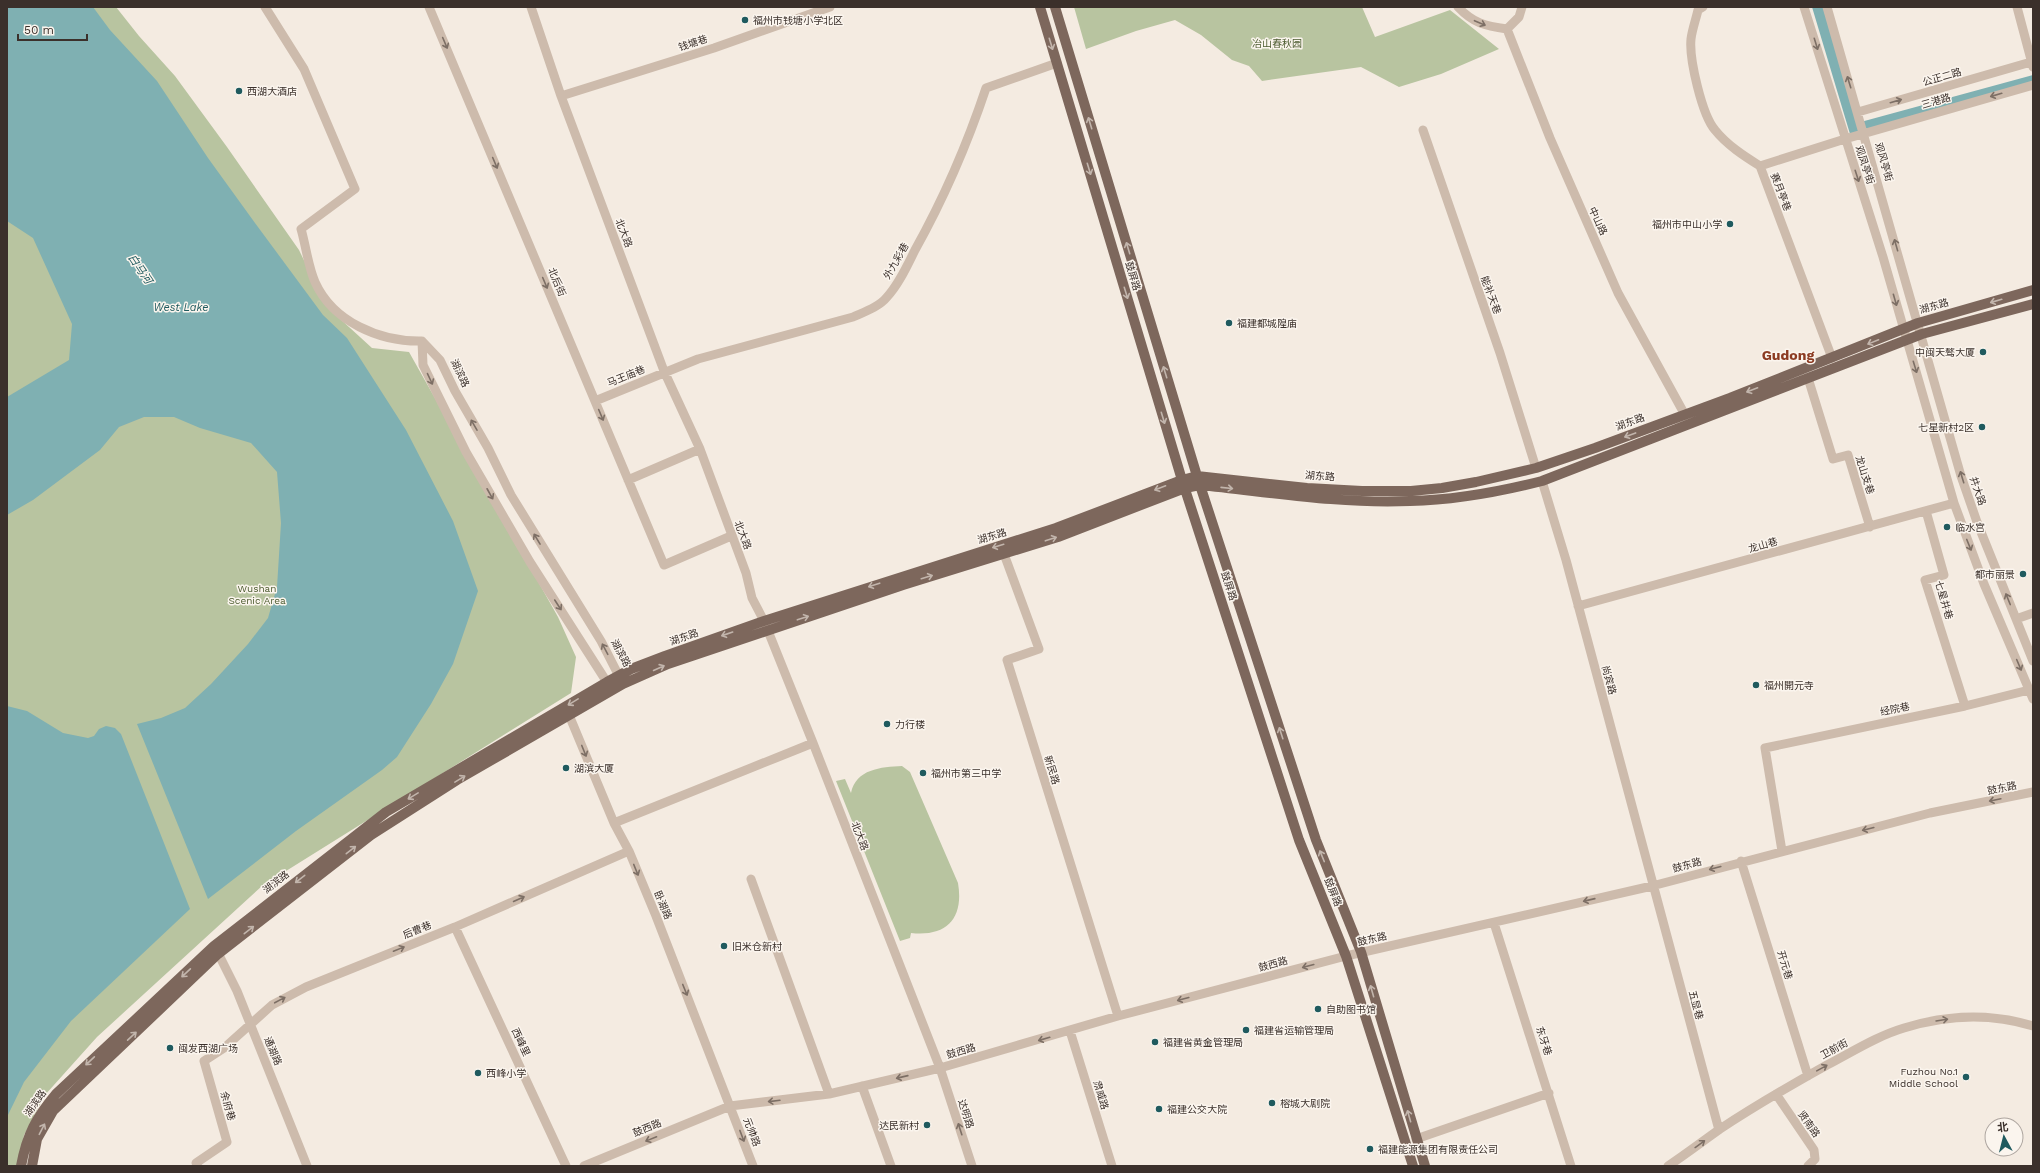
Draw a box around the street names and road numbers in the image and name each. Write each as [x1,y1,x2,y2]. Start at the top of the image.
street label: 钱塘巷 [677,33,709,53]
street label: 公正二路 [1921,66,1963,88]
street label: 三港路 [1920,92,1952,110]
street label: 观风亭街 [1873,141,1895,183]
street label: 观凤亭街 [1854,144,1876,186]
street label: 赛月亭巷 [1769,171,1793,213]
street label: 中山路 [1587,205,1609,237]
street label: 北大路 [613,217,635,249]
street label: 外九彩巷 [881,241,911,281]
street label: 鼓屏路 [1123,260,1143,292]
street label: 北后街 [546,266,568,298]
street label: 能补天巷 [1479,274,1503,316]
street label: 湖东路 [1918,297,1950,315]
street label: 湖滨路 [449,357,471,389]
street label: 马王庙巷 [605,363,647,389]
street label: 湖东路 [1614,412,1646,432]
street label: 龙山支巷 [1854,454,1876,496]
street label: 湖东路 [1305,469,1335,483]
street label: 井大路 [1968,475,1988,507]
street label: 北大路 [732,519,754,551]
street label: 湖东路 [976,526,1008,546]
street label: 龙山巷 [1747,536,1779,554]
street label: 鼓屏路 [1219,570,1239,602]
street label: 七星井巷 [1933,579,1955,621]
street label: 湖东路 [668,627,700,647]
street label: 湖滨路 [609,637,633,669]
street label: 尚宾路 [1600,664,1618,696]
street label: 经院巷 [1879,701,1911,717]
street label: 新民路 [1042,754,1062,786]
street label: 鼓东路 [1986,780,2018,796]
street label: 北大路 [849,820,871,852]
street label: 鼓东路 [1671,856,1703,874]
street label: 湖滨路 [261,868,291,896]
street label: 鼓屏路 [1322,876,1344,908]
street label: 卧湖路 [652,889,674,921]
street label: 后曹巷 [401,919,433,941]
street label: 鼓东路 [1356,930,1388,948]
street label: 开元巷 [1775,949,1795,981]
street label: 鼓西路 [1257,955,1289,973]
street label: 五显巷 [1687,989,1705,1021]
street label: 东牙巷 [1534,1025,1554,1057]
street label: 西峰里 [510,1026,532,1058]
street label: 通湖路 [262,1035,284,1067]
street label: 卫前街 [1818,1037,1850,1061]
street label: 鼓西路 [945,1042,977,1060]
street label: 肃威路 [1091,1079,1111,1111]
street label: 湖滨路 [22,1088,48,1118]
street label: 余府巷 [219,1090,237,1122]
street label: 达明路 [956,1098,976,1130]
street label: 贤南路 [1796,1109,1822,1139]
street label: 元帅路 [741,1116,763,1148]
street label: 鼓西路 [631,1117,663,1139]

